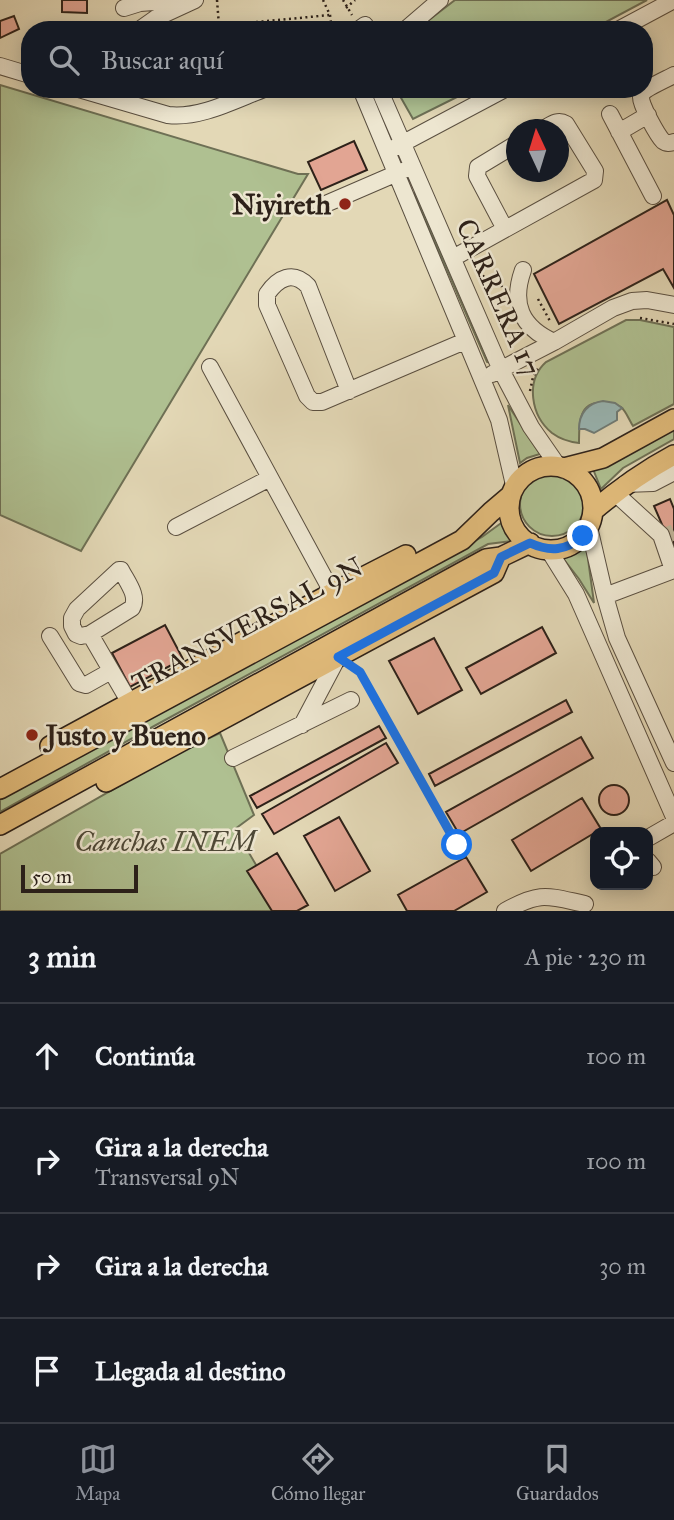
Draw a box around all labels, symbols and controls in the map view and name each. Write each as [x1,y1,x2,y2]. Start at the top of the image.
search box [21,21,653,98]
icon: search [45,41,83,79]
text: Buscar aquí [101,44,223,76]
north arrow [506,119,569,182]
place label: Niyireth [232,187,331,222]
marker: Niyireth [337,196,353,212]
street label: CARRERA 17 [448,213,549,381]
route end [567,520,598,551]
street label: TRANSVERSAL 9N [126,549,369,700]
place label: Justo y Bueno [42,718,206,753]
marker: Justo y Bueno [24,727,40,743]
park label: Canchas INEM [74,824,258,859]
map controls [590,827,653,890]
button: locate [590,827,653,890]
route start [441,829,472,860]
scale bar [21,862,138,894]
text: 50 m [32,865,72,888]
text: 3 min [28,939,96,975]
text: A pie · 230 m [525,943,646,971]
icon: ahead [28,1037,66,1075]
text: Continúa [95,1040,195,1072]
text: 100 m [586,1042,646,1070]
text: Gira a la derecha [95,1131,268,1163]
icon: right [28,1142,66,1180]
text: 100 m [586,1147,646,1175]
text: Transversal 9N [95,1163,240,1191]
icon: right [28,1247,66,1285]
text: Gira a la derecha [95,1250,268,1282]
text: 30 m [599,1252,646,1280]
icon: arrive [28,1352,66,1390]
text: Llegada al destino [95,1355,286,1387]
tab: Mapa [75,1440,120,1505]
tab: Cómo llegar [271,1440,365,1505]
tab: Guardados [516,1440,599,1505]

